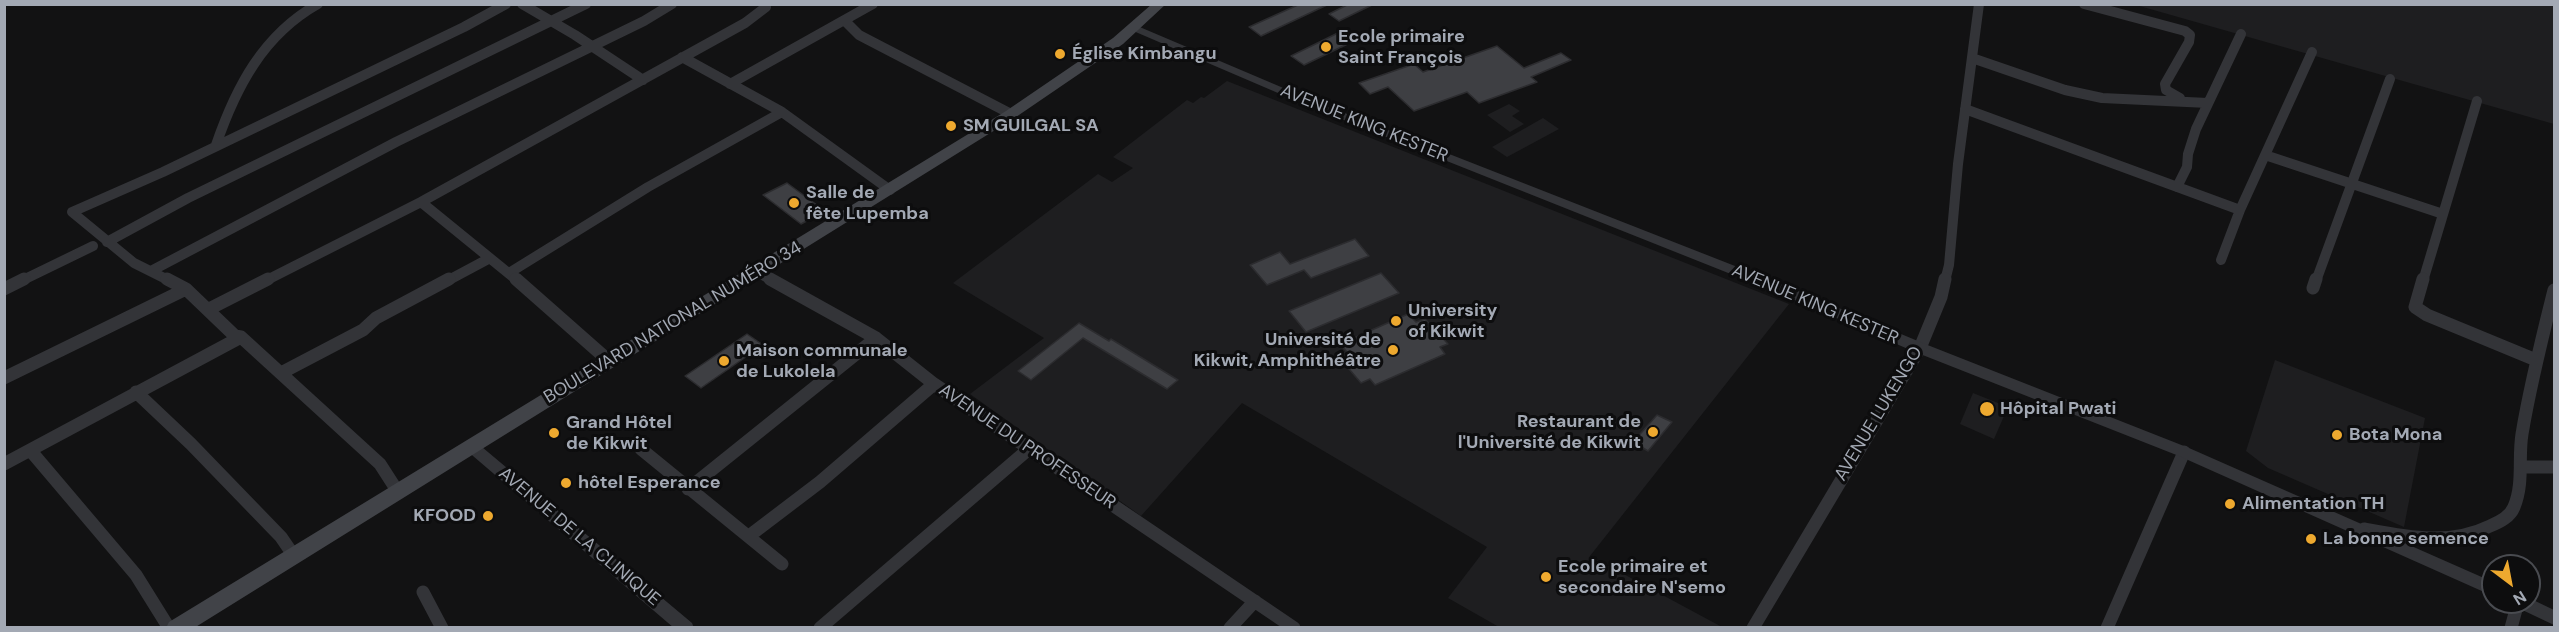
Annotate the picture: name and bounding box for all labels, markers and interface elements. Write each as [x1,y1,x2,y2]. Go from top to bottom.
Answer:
place label: Ecole primaire Saint François [1338,26,1465,68]
marker: Ecole primaire Saint François [1319,40,1333,54]
place label: Église Kimbangu [1072,43,1216,65]
marker: Église Kimbangu [1053,47,1067,61]
street label: AVENUE KING KESTER [1277,80,1451,168]
place label: SM GUILGAL SA [963,115,1099,137]
marker: SM GUILGAL SA [944,119,958,133]
place label: Salle de fête Lupemba [806,182,929,224]
marker: Salle de fête Lupemba [787,196,801,210]
street label: BOULEVARD NATIONAL NUMÉRO 34 [540,237,806,409]
street label: AVENUE KING KESTER [1728,260,1902,350]
place label: University of Kikwit [1408,300,1497,342]
marker: University of Kikwit [1389,314,1403,328]
place label: Université de Kikwit, Amphithéâtre [1194,329,1381,372]
place label: Maison communale de Lukolela [736,340,907,382]
marker: Université de Kikwit, Amphithéâtre [1386,343,1400,357]
street label: AVENUE LUKENGO [1830,343,1928,485]
marker: Maison communale de Lukolela [717,354,731,368]
street label: AVENUE DU PROFESSEUR [934,380,1120,514]
place label: Hôpital Pwati [2000,398,2116,420]
marker: Hôpital Pwati [1978,400,1996,418]
place label: Restaurant de l'Université de Kikwit [1458,411,1641,454]
place label: Grand Hôtel de Kikwit [566,412,672,454]
place label: Bota Mona [2349,424,2442,446]
marker: Restaurant de l'Université de Kikwit [1646,425,1660,439]
marker: Grand Hôtel de Kikwit [547,426,561,440]
marker: Bota Mona [2330,428,2344,442]
street label: AVENUE DE LA CLINIQUE [494,463,664,611]
place label: hôtel Esperance [578,472,721,494]
marker: hôtel Esperance [559,476,573,490]
place label: Alimentation TH [2242,493,2384,515]
marker: Alimentation TH [2223,497,2237,511]
place label: KFOOD [413,505,476,527]
marker: KFOOD [481,509,495,523]
place label: La bonne semence [2323,528,2489,550]
marker: La bonne semence [2304,532,2318,546]
north arrow [2481,554,2541,614]
place label: Ecole primaire et secondaire N'semo [1558,556,1726,598]
marker: Ecole primaire et secondaire N'semo [1539,570,1553,584]
text: N [2509,586,2530,610]

